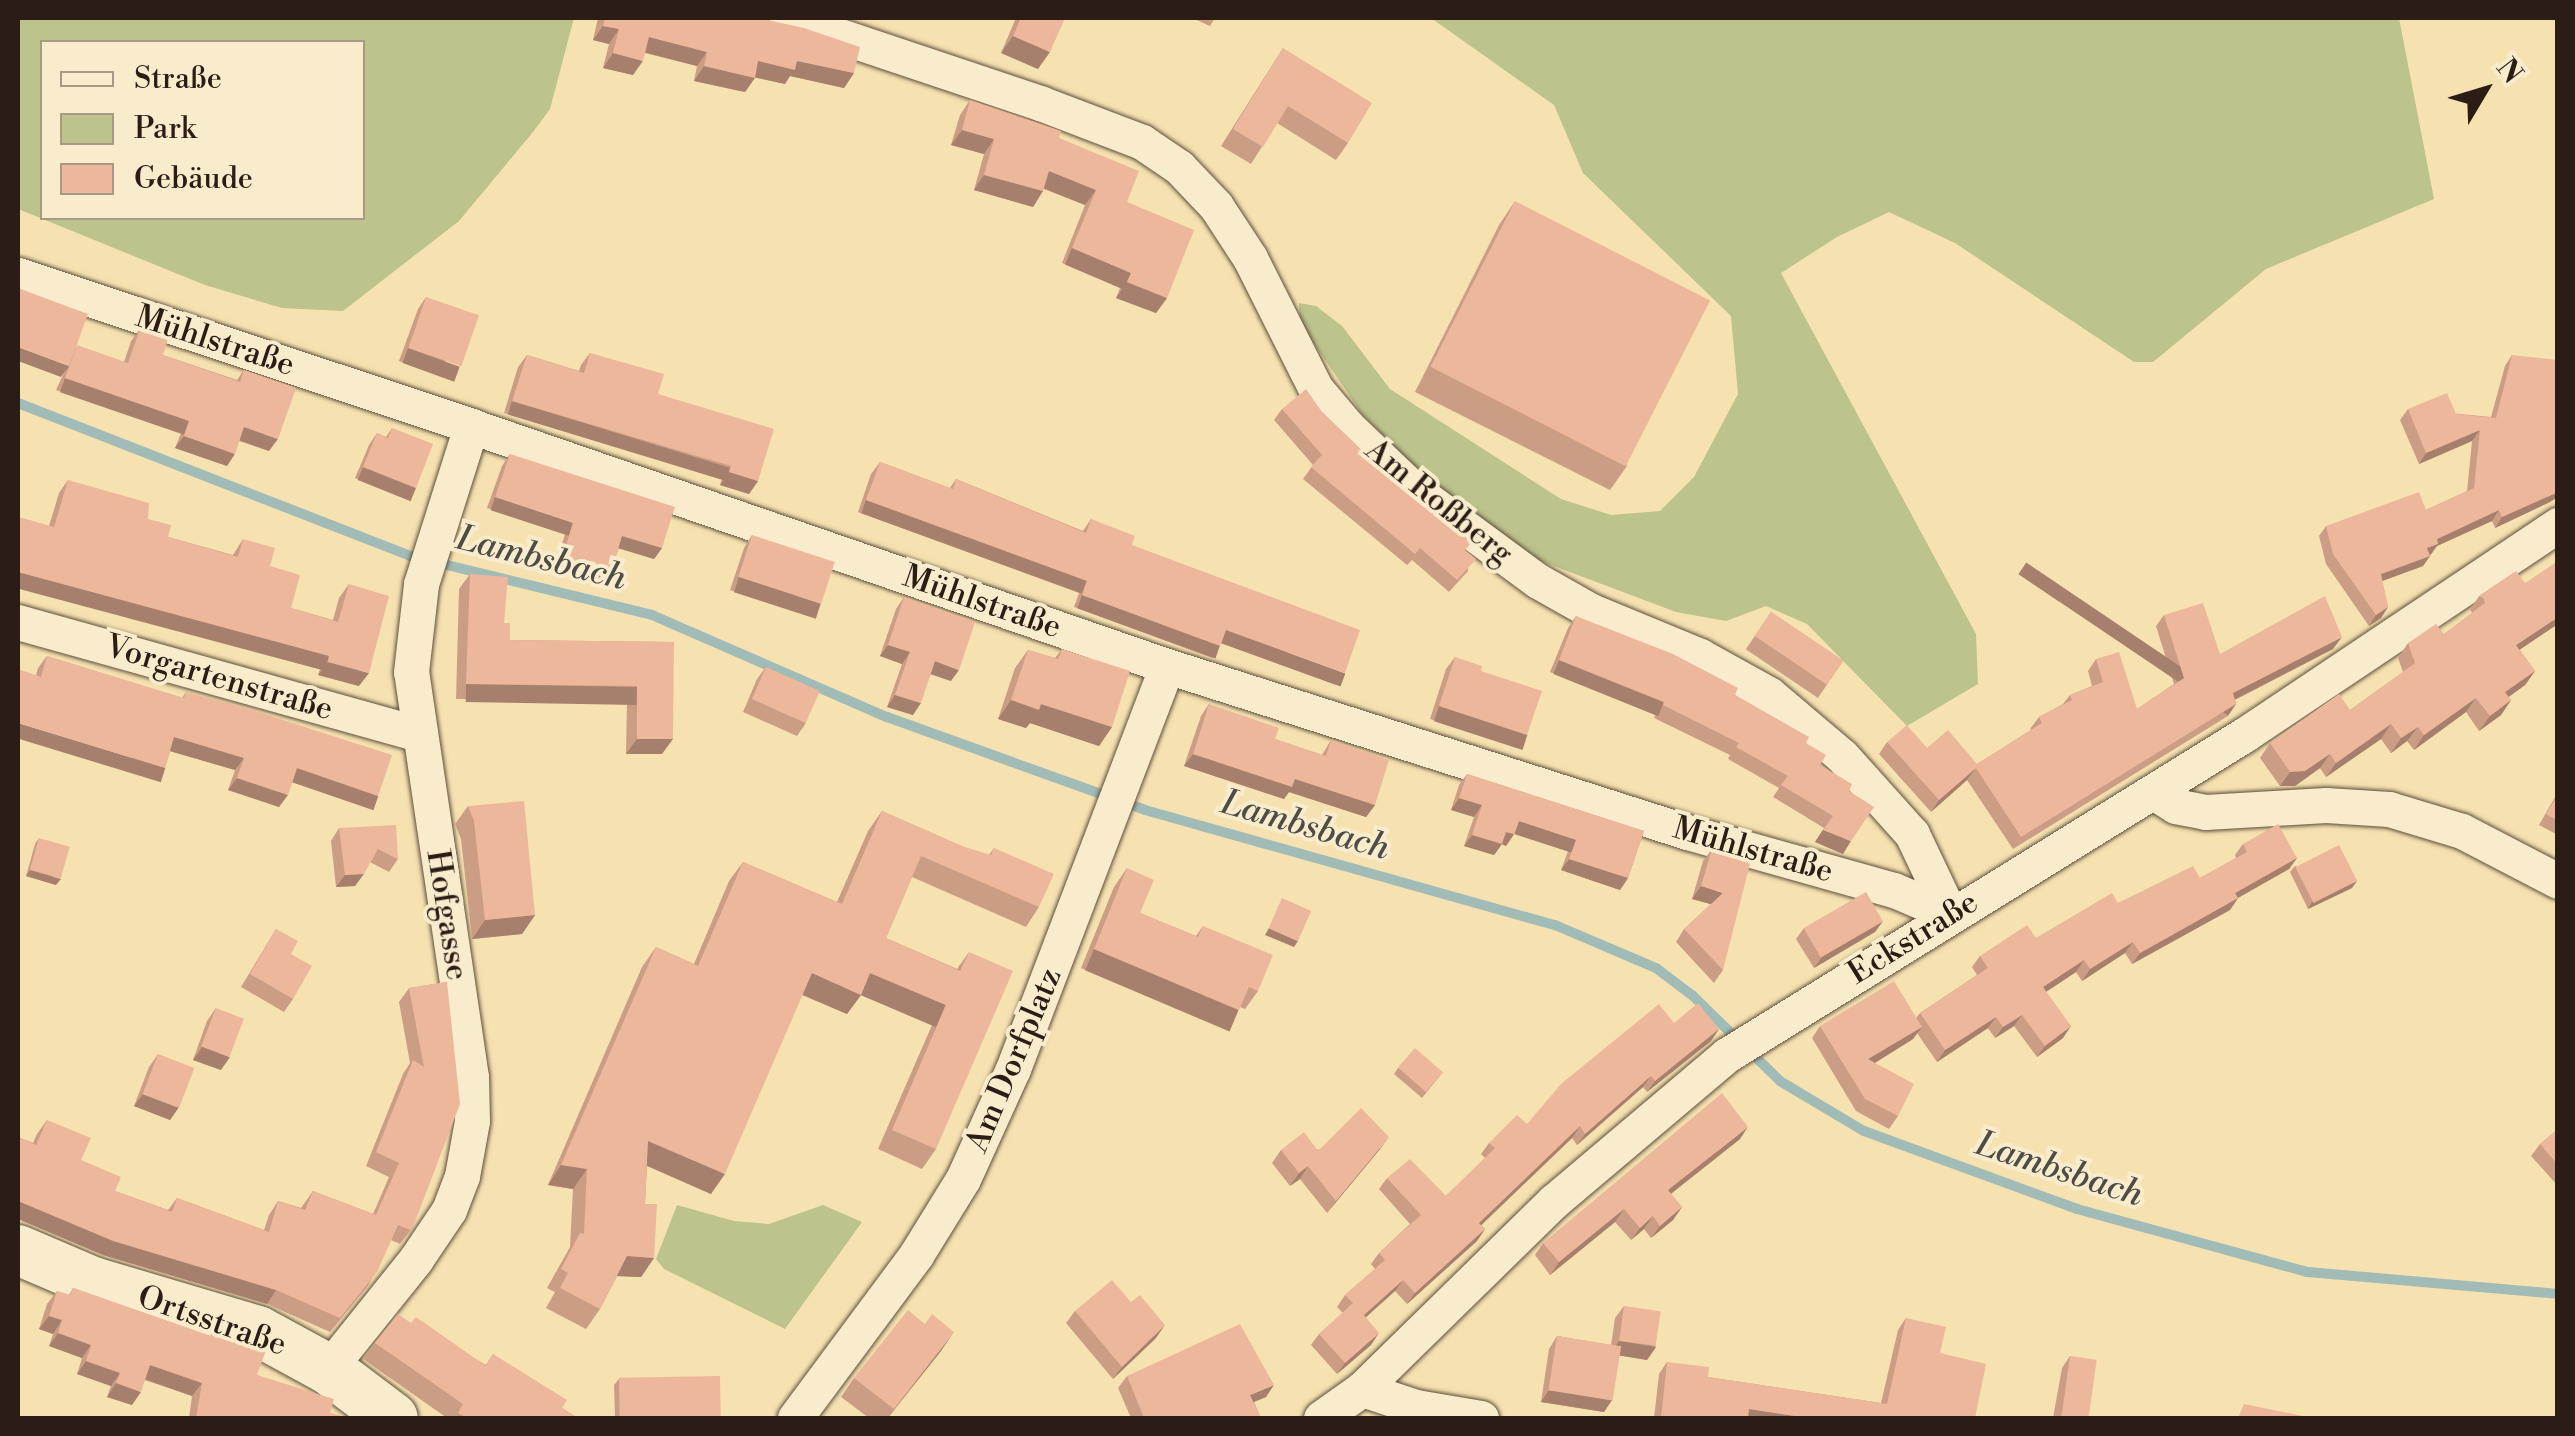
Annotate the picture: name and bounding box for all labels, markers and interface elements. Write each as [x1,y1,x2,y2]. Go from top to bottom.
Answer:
legend [40,40,365,220]
north arrow [2435,40,2535,140]
text: N [2488,52,2530,91]
text: Straße [134,60,222,98]
text: Park [134,110,196,148]
text: Gebäude [134,160,253,198]
street label: Mühlstraße [131,297,299,385]
street label: Am Roßberg [1357,431,1521,573]
water label: Lambsbach [452,518,630,600]
street label: Mühlstraße [898,557,1066,647]
street label: Vorgartenstraße [101,627,337,729]
water label: Lambsbach [1216,782,1394,870]
street label: Mühlstraße [1669,809,1837,891]
street label: Hofgasse [418,847,476,983]
street label: Eckstraße [1841,883,1985,993]
street label: Am Dorfplatz [958,962,1070,1158]
water label: Lambsbach [1970,1123,2148,1217]
street label: Ortsstraße [133,1278,291,1364]

